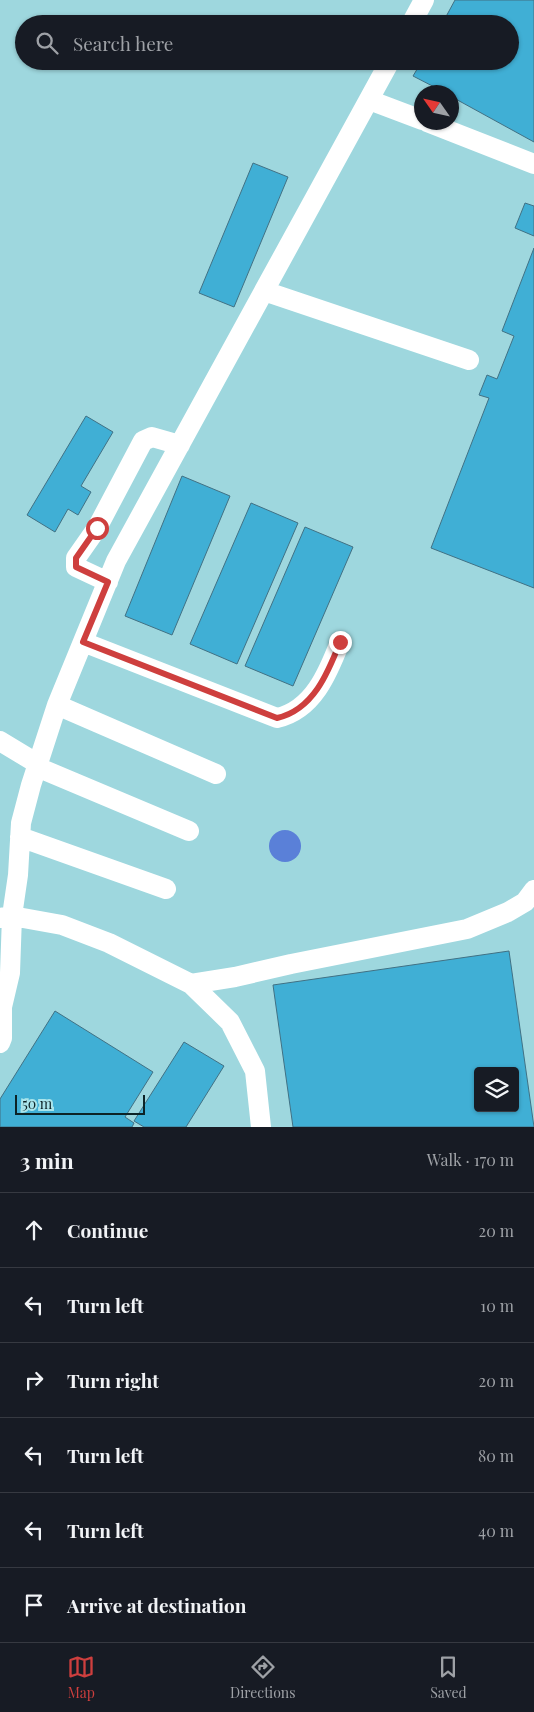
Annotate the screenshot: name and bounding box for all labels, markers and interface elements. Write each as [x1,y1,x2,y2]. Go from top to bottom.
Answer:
search box [15,15,519,70]
icon: search [33,29,61,57]
text: Search here [73,30,173,56]
north arrow [414,85,459,130]
route start [86,517,109,540]
route end [329,631,352,654]
map controls [474,1067,519,1112]
button: layers [474,1067,519,1112]
scale bar [15,1092,145,1115]
text: 50 m [22,1094,52,1113]
text: 3 min [20,1146,74,1174]
text: Walk · 170 m [427,1149,514,1170]
icon: ahead [20,1216,48,1244]
text: Continue [67,1217,148,1243]
text: 20 m [479,1220,514,1241]
icon: left [20,1291,48,1319]
text: Turn left [67,1292,144,1318]
text: 10 m [480,1295,514,1316]
icon: right [20,1366,48,1394]
text: Turn right [67,1367,159,1393]
text: 20 m [479,1370,514,1391]
icon: left [20,1441,48,1469]
text: Turn left [67,1442,144,1468]
text: 80 m [478,1445,514,1466]
icon: left [20,1516,48,1544]
text: Turn left [67,1517,144,1543]
text: 40 m [478,1520,514,1541]
icon: arrive [20,1591,48,1619]
text: Arrive at destination [67,1592,247,1618]
tab: Map [67,1653,95,1702]
tab: Directions [230,1653,296,1702]
tab: Saved [430,1653,467,1702]

